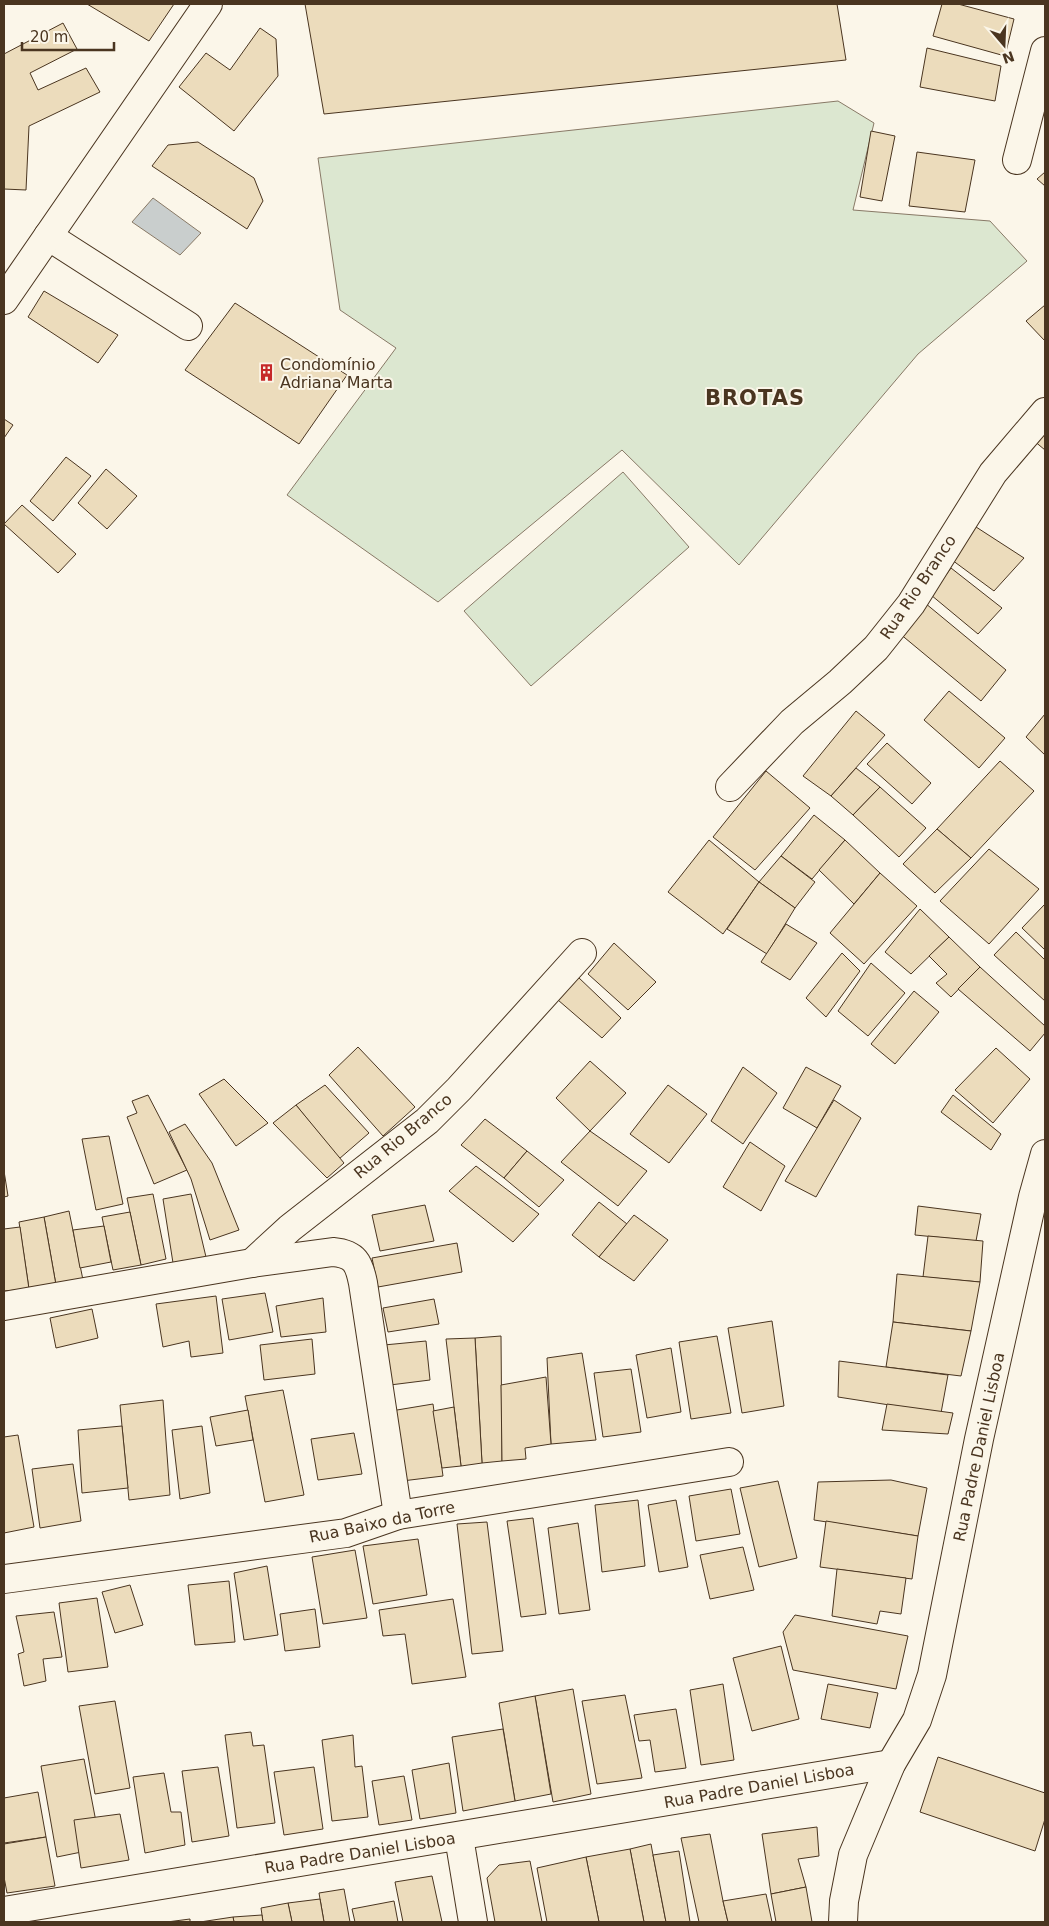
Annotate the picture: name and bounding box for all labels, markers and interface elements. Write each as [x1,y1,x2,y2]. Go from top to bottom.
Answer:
scale bar [22,20,115,52]
north arrow [979,20,1029,70]
text: 20 m [30,28,68,46]
text: N [1000,48,1016,67]
place label: Condomínio Adriana Marta [280,355,393,392]
building icon: Condomínio Adriana Marta [256,363,276,383]
district label: BROTAS [705,386,805,410]
street label: Rua Rio Branco [876,531,960,643]
street label: Rua Rio Branco [350,1090,456,1182]
street label: Rua Padre Daniel Lisboa [950,1351,1008,1543]
street label: Rua Baixo da Torre [307,1497,457,1547]
street label: Rua Padre Daniel Lisboa [662,1760,856,1812]
street label: Rua Padre Daniel Lisboa [263,1829,457,1877]

